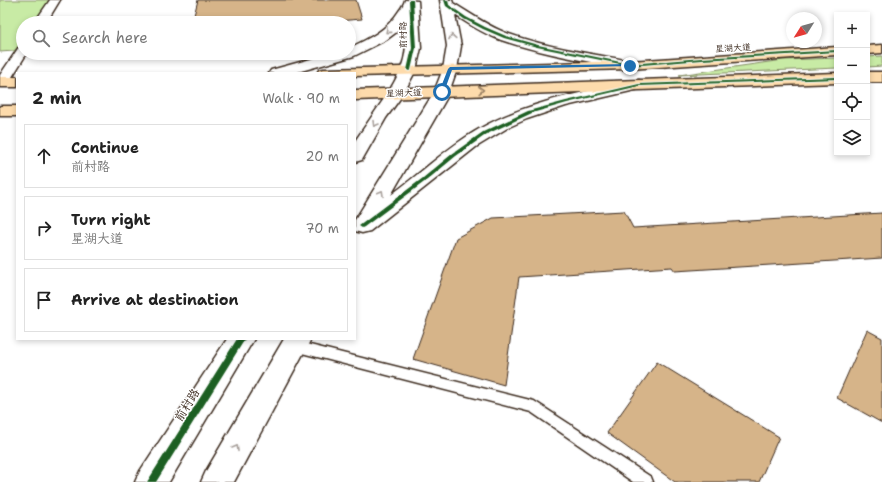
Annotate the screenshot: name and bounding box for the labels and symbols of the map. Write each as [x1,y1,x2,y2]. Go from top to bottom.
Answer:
north arrow [786,12,822,48]
street label: 前村路 [397,21,409,49]
one-way arrow [385,27,392,34]
one-way arrow [448,34,457,40]
street label: 星湖大道 [715,41,751,55]
route end [621,57,639,75]
route start [433,83,451,101]
street label: 星湖大道 [386,86,422,100]
one-way arrow [478,86,484,95]
one-way arrow [372,120,379,127]
one-way arrow [377,189,384,197]
street label: 前村路 [171,385,203,425]
one-way arrow [231,445,239,452]

